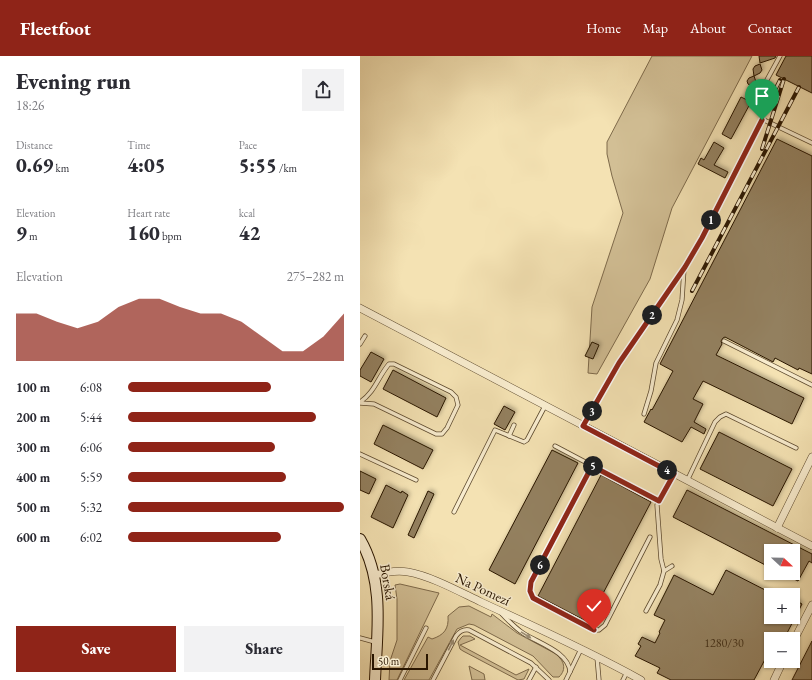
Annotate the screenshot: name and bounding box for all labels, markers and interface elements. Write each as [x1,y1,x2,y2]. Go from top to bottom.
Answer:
text: Fleetfoot [20,16,91,41]
text: Home [586,19,621,37]
text: Map [643,19,668,37]
text: About [690,19,726,37]
text: Contact [748,19,792,37]
text: Evening run [16,67,131,96]
button: share [302,69,344,111]
pin [745,79,779,120]
icon: arrive [751,85,773,107]
text: 18:26 [16,97,44,114]
text: Distance [16,138,53,152]
text: Time [127,138,150,152]
text: Pace [239,138,257,152]
text: 0.69 [16,152,53,178]
text: 4:05 [127,152,166,178]
text: 5:55 [239,152,277,178]
text: km [53,161,69,175]
text: /km [277,161,297,175]
text: Elevation [16,206,56,220]
text: Heart rate [127,206,170,220]
text: kcal [239,206,255,220]
pin: 1 [701,210,721,230]
text: 1 [708,213,714,227]
text: 9 [16,220,27,246]
text: 160 [127,220,160,246]
text: 42 [239,220,260,246]
text: m [27,229,38,243]
text: bpm [160,229,182,243]
text: Elevation [16,268,63,285]
text: 275–282 m [287,268,344,285]
pin: 2 [642,305,662,325]
text: 2 [649,308,655,322]
text: 100 m [16,379,50,396]
text: 6:08 [80,379,102,396]
pin: 3 [582,401,602,421]
text: 3 [589,404,595,418]
text: 200 m [16,409,50,426]
text: 5:44 [80,409,102,426]
text: 300 m [16,439,50,456]
text: 6:06 [80,439,102,456]
pin: 5 [583,456,603,476]
text: 5 [590,459,596,473]
pin: 4 [657,460,677,480]
text: 4 [664,463,670,477]
text: 400 m [16,469,50,486]
text: 5:59 [80,469,102,486]
text: 500 m [16,499,50,516]
text: 5:32 [80,499,102,516]
text: 600 m [16,529,50,546]
text: 6:02 [80,529,102,546]
north arrow [764,544,800,580]
map controls [764,544,800,668]
pin: 6 [530,555,550,575]
text: 6 [537,558,543,572]
street label: Borská [376,562,400,602]
street label: Na Pomezí [453,568,514,610]
button: + [764,588,800,624]
pin [577,589,611,630]
icon: check [583,595,605,617]
button: Save [16,626,176,672]
button: Share [184,626,344,672]
one-way arrow [521,631,531,639]
button: − [764,632,800,668]
house number: 1280/30 [704,635,744,651]
one-way arrow [448,639,454,651]
scale bar [372,652,428,671]
text: 50 m [378,654,399,668]

